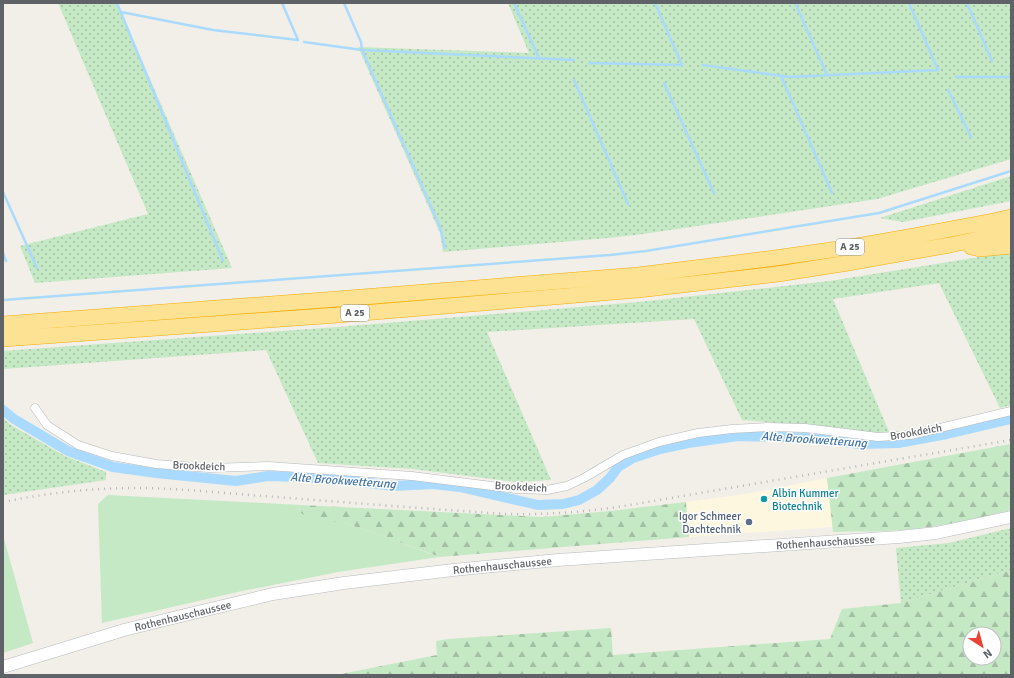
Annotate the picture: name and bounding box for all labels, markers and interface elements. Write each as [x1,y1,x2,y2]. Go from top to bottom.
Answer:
road number: A 25 [836,239,864,255]
road number: A 25 [341,305,369,321]
street label: Brookdeich [889,421,943,443]
water label: Alte Brookwetterung [761,429,869,451]
street label: Brookdeich [172,459,226,473]
water label: Alte Brookwetterung [290,470,398,492]
street label: Brookdeich [494,479,548,495]
place label: Albin Kummer Biotechnik [772,487,839,513]
marker: Albin Kummer Biotechnik [759,494,769,504]
place label: Igor Schmeer Dachtechnik [679,510,741,536]
marker: Igor Schmeer Dachtechnik [744,517,754,527]
street label: Rothenhauschaussee [775,532,876,552]
street label: Rothenhauschaussee [452,554,552,576]
street label: Rothenhauschaussee [133,598,233,634]
north arrow [962,626,1002,666]
text: N [981,646,995,661]

